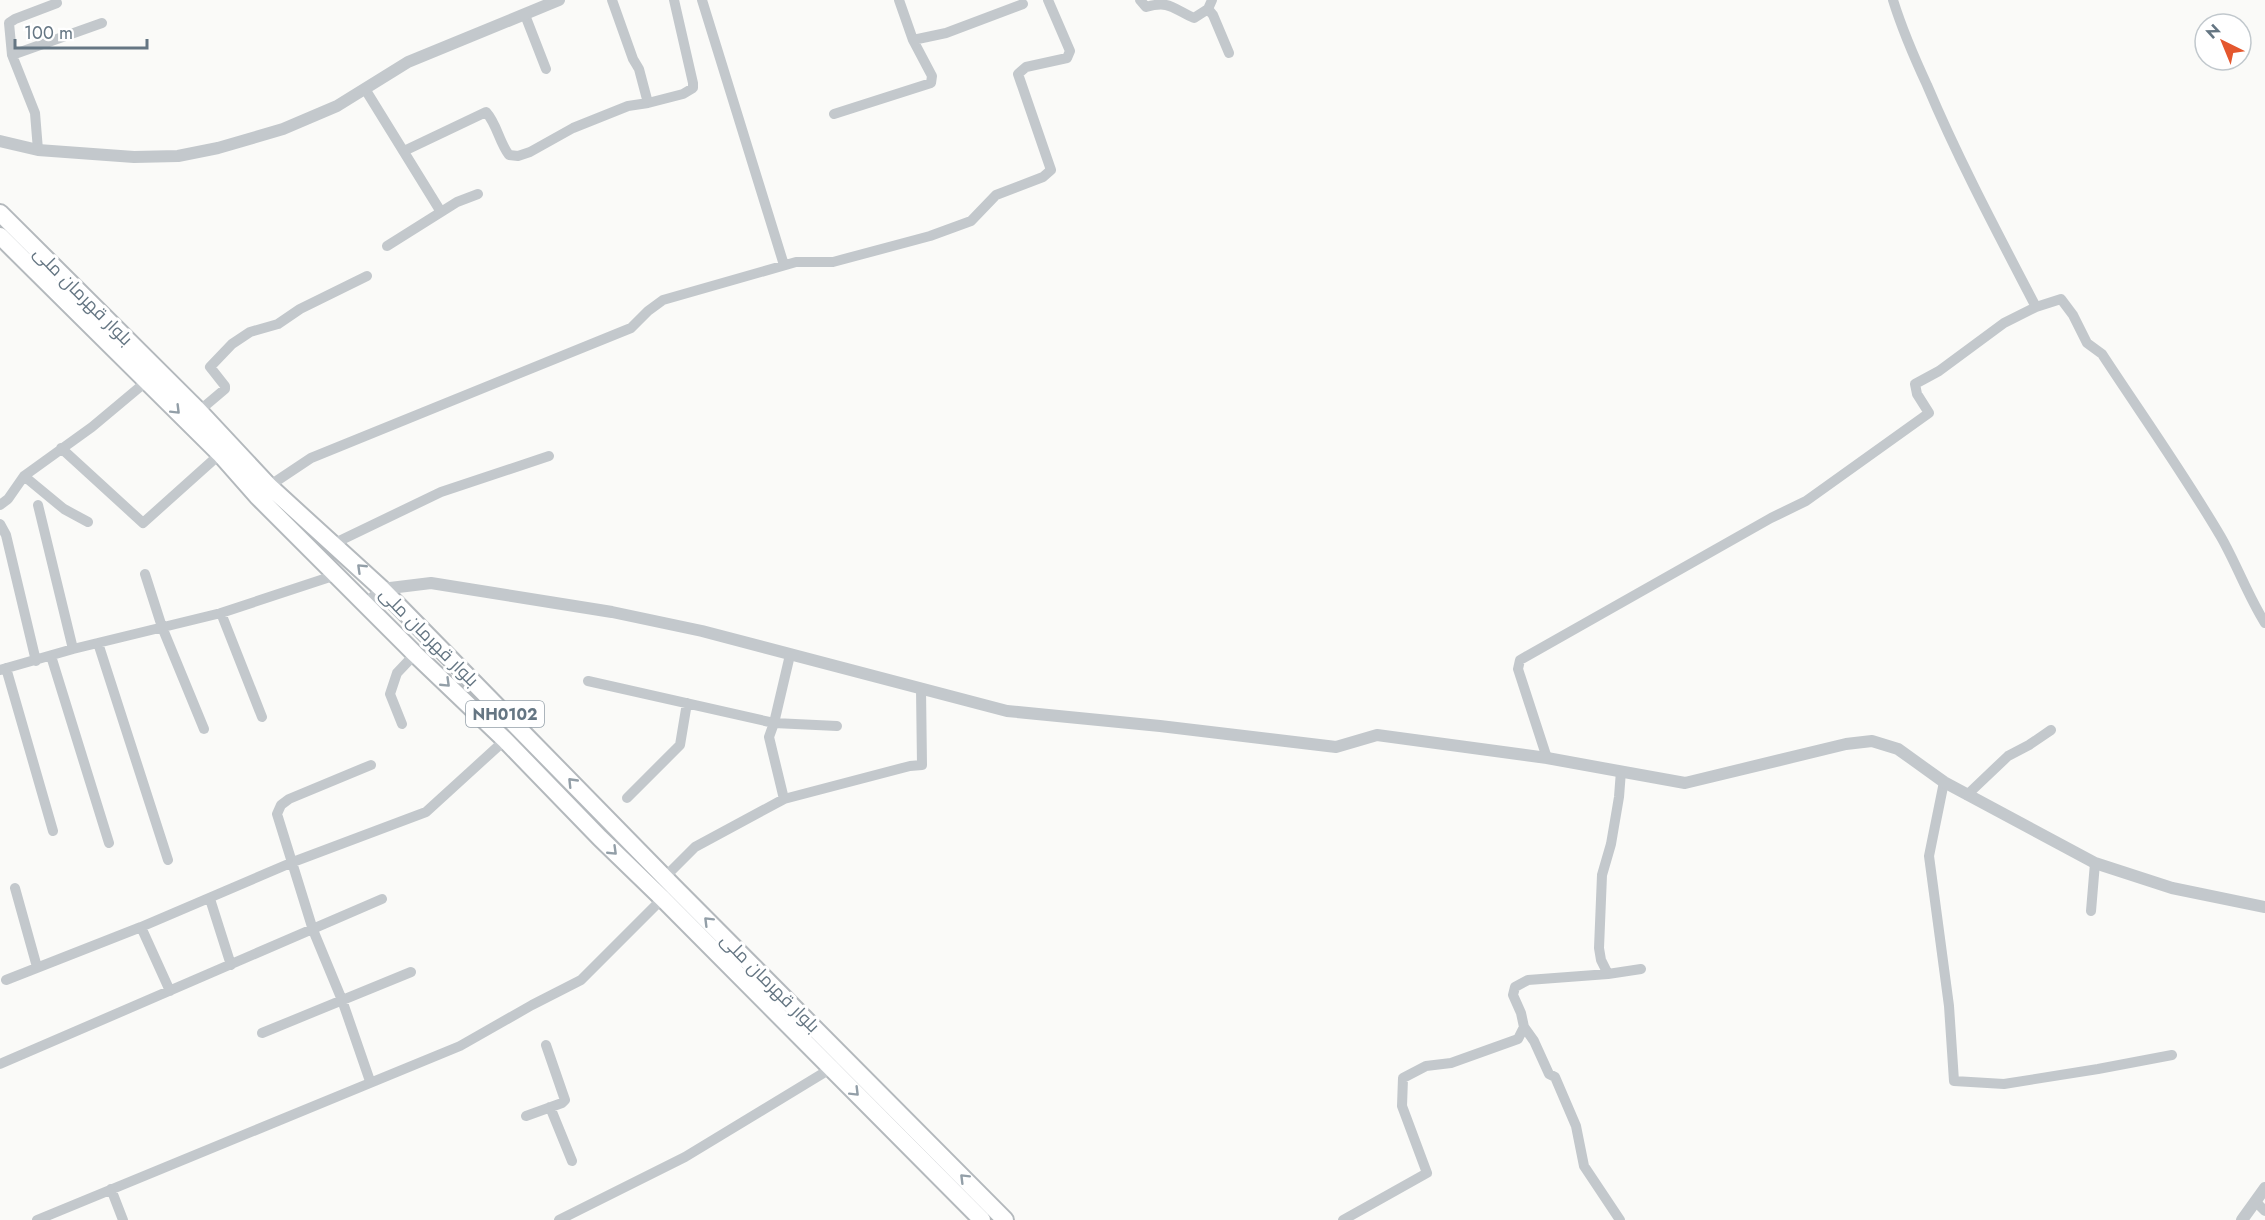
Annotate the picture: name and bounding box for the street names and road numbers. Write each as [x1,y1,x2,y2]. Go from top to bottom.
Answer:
street label: بلوار قهرمان ملی [27,240,139,352]
street label: بلوار قهرمان ملی [373,581,485,693]
road number: NH0102 [466,701,544,727]
street label: بلوار قهرمان ملی [714,927,826,1039]

